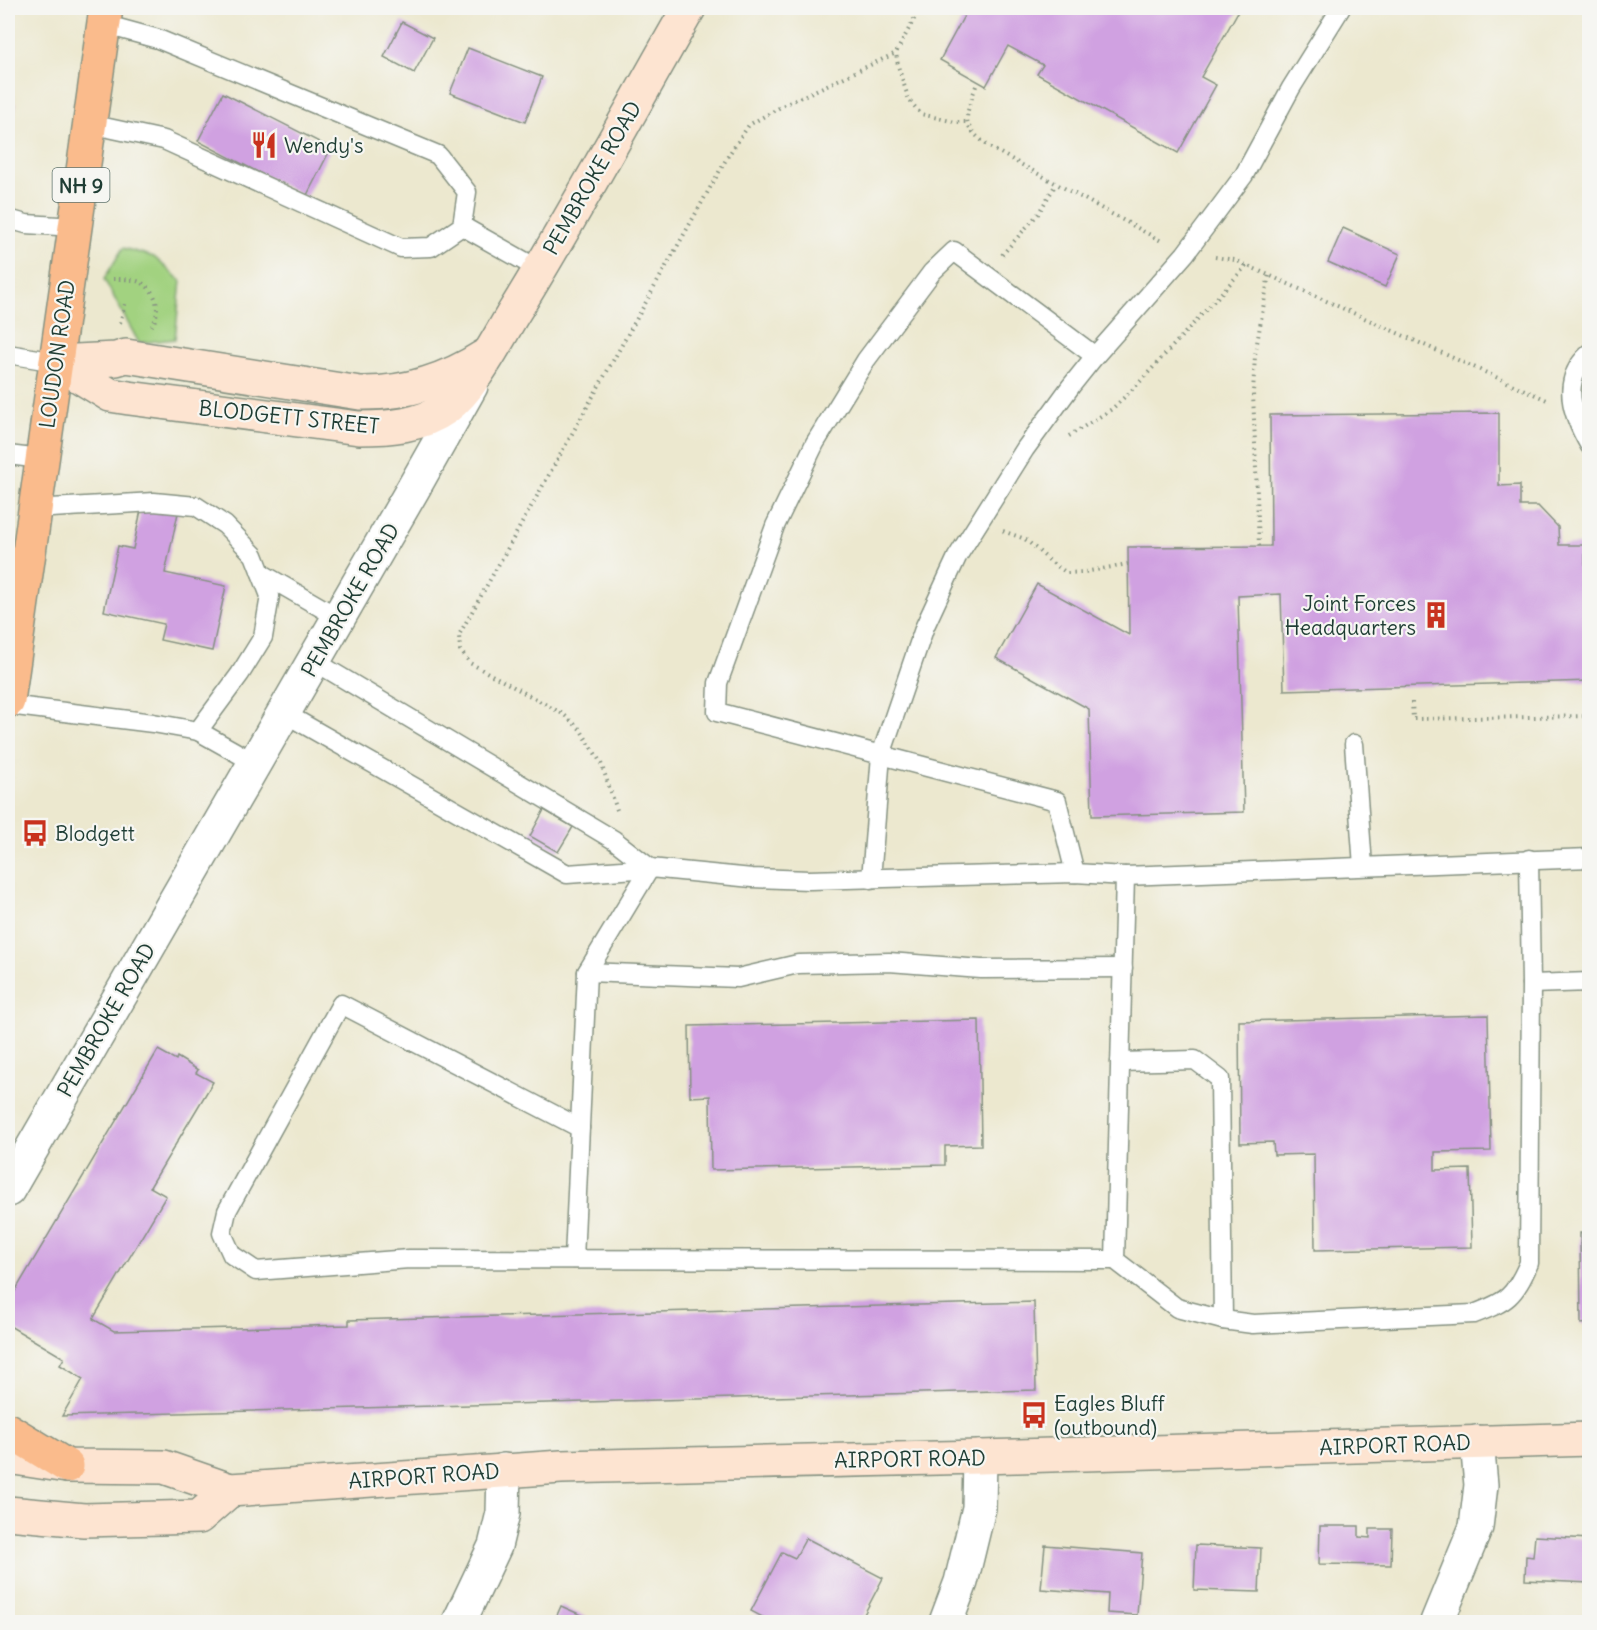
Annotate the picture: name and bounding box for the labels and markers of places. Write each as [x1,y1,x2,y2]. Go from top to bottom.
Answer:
restaurant icon: Wendy's [249,130,279,160]
place label: Wendy's [284,132,364,159]
place label: Joint Forces Headquarters [1285,590,1416,641]
building icon: Joint Forces Headquarters [1421,600,1451,630]
bus stop icon: Blodgett [20,818,50,848]
place label: Blodgett [55,820,135,847]
place label: Eagles Bluff (outbound) [1054,1390,1166,1441]
bus stop icon: Eagles Bluff (outbound) [1019,1400,1049,1430]

